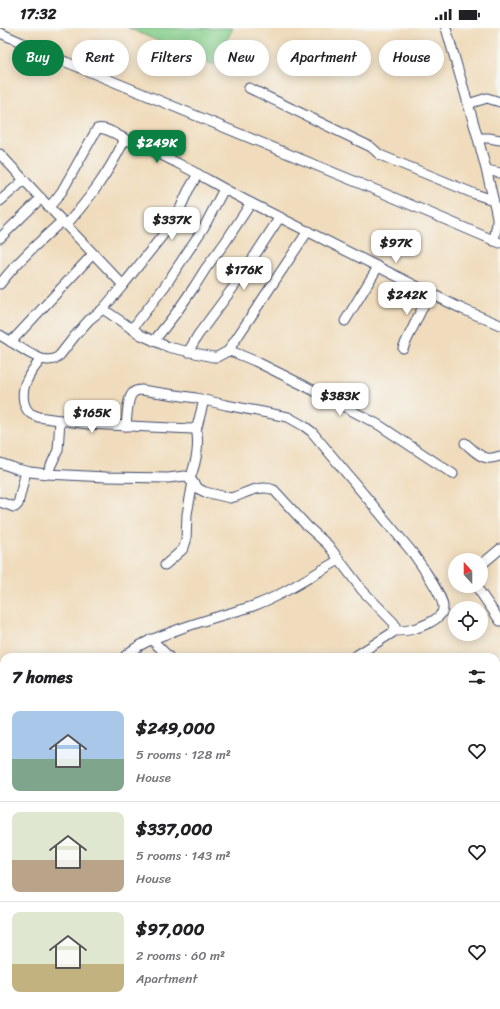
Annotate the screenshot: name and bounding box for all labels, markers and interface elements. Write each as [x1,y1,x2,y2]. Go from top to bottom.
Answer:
text: 17:32 [20,1,56,27]
chip: Buy [12,40,64,76]
chip: Rent [72,40,129,76]
chip: Filters [137,40,206,76]
chip: New [214,40,269,76]
chip: Apartment [277,40,371,76]
chip: House [379,40,444,76]
pin: $249K [129,130,185,164]
text: $249K [137,131,177,154]
pin: $337K [144,207,200,241]
text: $337K [153,208,191,231]
pin: $97K [372,230,420,264]
text: $97K [380,231,412,254]
pin: $176K [216,257,272,291]
text: $176K [225,258,263,281]
pin: $242K [379,282,435,316]
text: $242K [387,283,427,306]
pin: $383K [312,383,368,417]
text: $383K [321,384,359,407]
pin: $165K [64,400,120,434]
text: $165K [73,401,111,424]
north arrow [448,553,488,593]
map controls [448,553,488,641]
button: locate [448,601,488,641]
text: 7 homes [12,662,72,692]
icon: filters [466,666,488,688]
text: $249,000 [136,713,215,743]
icon: home [44,727,92,775]
icon: heart [466,740,488,762]
text: 5 rooms · 128 m² [136,743,231,766]
text: House [136,766,171,789]
text: $337,000 [136,814,213,844]
icon: home [44,828,92,876]
icon: heart [466,841,488,863]
text: 5 rooms · 143 m² [136,844,231,867]
text: House [136,867,171,890]
text: $97,000 [136,914,204,944]
icon: home [44,928,92,976]
icon: heart [466,941,488,963]
text: 2 rooms · 60 m² [136,944,225,967]
text: Apartment [136,967,197,990]

